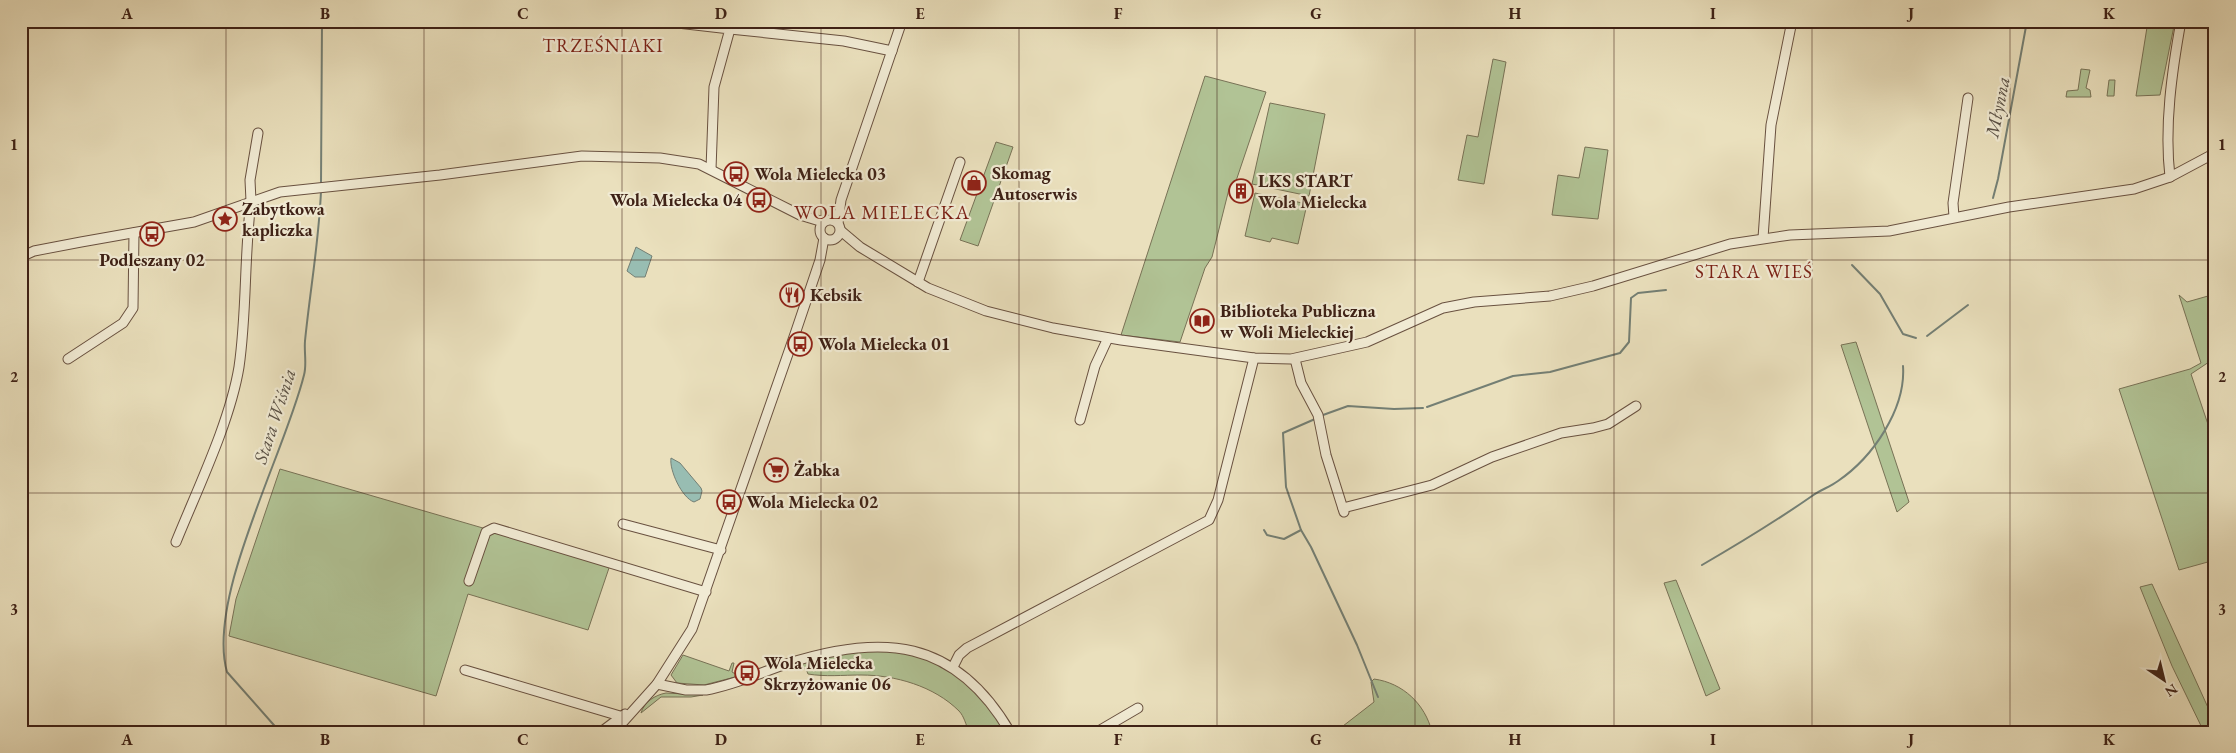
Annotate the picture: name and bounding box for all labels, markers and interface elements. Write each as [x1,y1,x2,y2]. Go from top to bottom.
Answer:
text: A [120,3,133,24]
text: B [320,3,330,24]
text: C [517,3,529,24]
text: D [715,3,727,24]
text: E [915,3,925,24]
text: F [1114,3,1123,24]
text: G [1310,3,1322,24]
text: H [1509,3,1522,24]
text: I [1710,3,1716,24]
text: J [1906,3,1914,24]
text: K [2103,3,2116,24]
district label: TRZEŚNIAKI [542,33,664,58]
water label: Młynna [1979,75,2016,141]
text: 1 [10,134,18,155]
text: 1 [2218,134,2226,155]
bus stop icon: Wola Mielecka 03 [723,161,749,187]
place label: Skomag Autoserwis [991,161,1077,205]
place label: Wola Mielecka 03 [754,162,886,185]
place label: LKS START Wola Mielecka [1258,169,1367,213]
shop icon: Skomag Autoserwis [961,170,987,196]
building icon: LKS START Wola Mielecka [1228,178,1254,204]
bus stop icon: Wola Mielecka 04 [746,187,772,213]
place label: Wola Mielecka 04 [610,188,742,211]
place label: Zabytkowa kapliczka [242,197,325,241]
district label: WOLA MIELECKA [794,199,970,225]
place icon: Zabytkowa kapliczka [212,206,238,232]
bus stop icon: Podleszany 02 [139,221,165,247]
place label: Podleszany 02 [99,248,205,271]
district label: STARA WIEŚ [1695,259,1813,284]
restaurant icon: Kebsik [779,282,805,308]
place label: Kebsik [810,283,863,306]
place label: Biblioteka Publiczna w Woli Mieleckiej [1220,299,1376,343]
library icon: Biblioteka Publiczna w Woli Mieleckiej [1189,308,1215,334]
bus stop icon: Wola Mielecka 01 [787,331,813,357]
place label: Wola Mielecka 01 [818,332,950,355]
water label: Stara Wiśnia [247,365,302,468]
text: 2 [10,366,19,387]
text: 2 [2218,366,2227,387]
supermarket icon: Żabka [763,457,789,483]
place label: Żabka [794,458,840,481]
bus stop icon: Wola Mielecka 02 [716,489,742,515]
place label: Wola Mielecka 02 [746,490,879,513]
text: 3 [10,599,18,620]
text: 3 [2218,599,2226,620]
place label: Wola Mielecka Skrzyżowanie 06 [764,651,891,695]
north arrow [2138,656,2188,706]
bus stop icon: Wola Mielecka Skrzyżowanie 06 [734,660,760,686]
text: N [2161,680,2181,702]
text: A [120,729,133,750]
text: B [320,729,330,750]
text: C [517,729,529,750]
text: D [715,729,727,750]
text: E [915,729,925,750]
text: F [1114,729,1123,750]
text: G [1310,729,1322,750]
text: H [1509,729,1522,750]
text: I [1710,729,1716,750]
text: J [1906,729,1914,750]
text: K [2103,729,2116,750]

